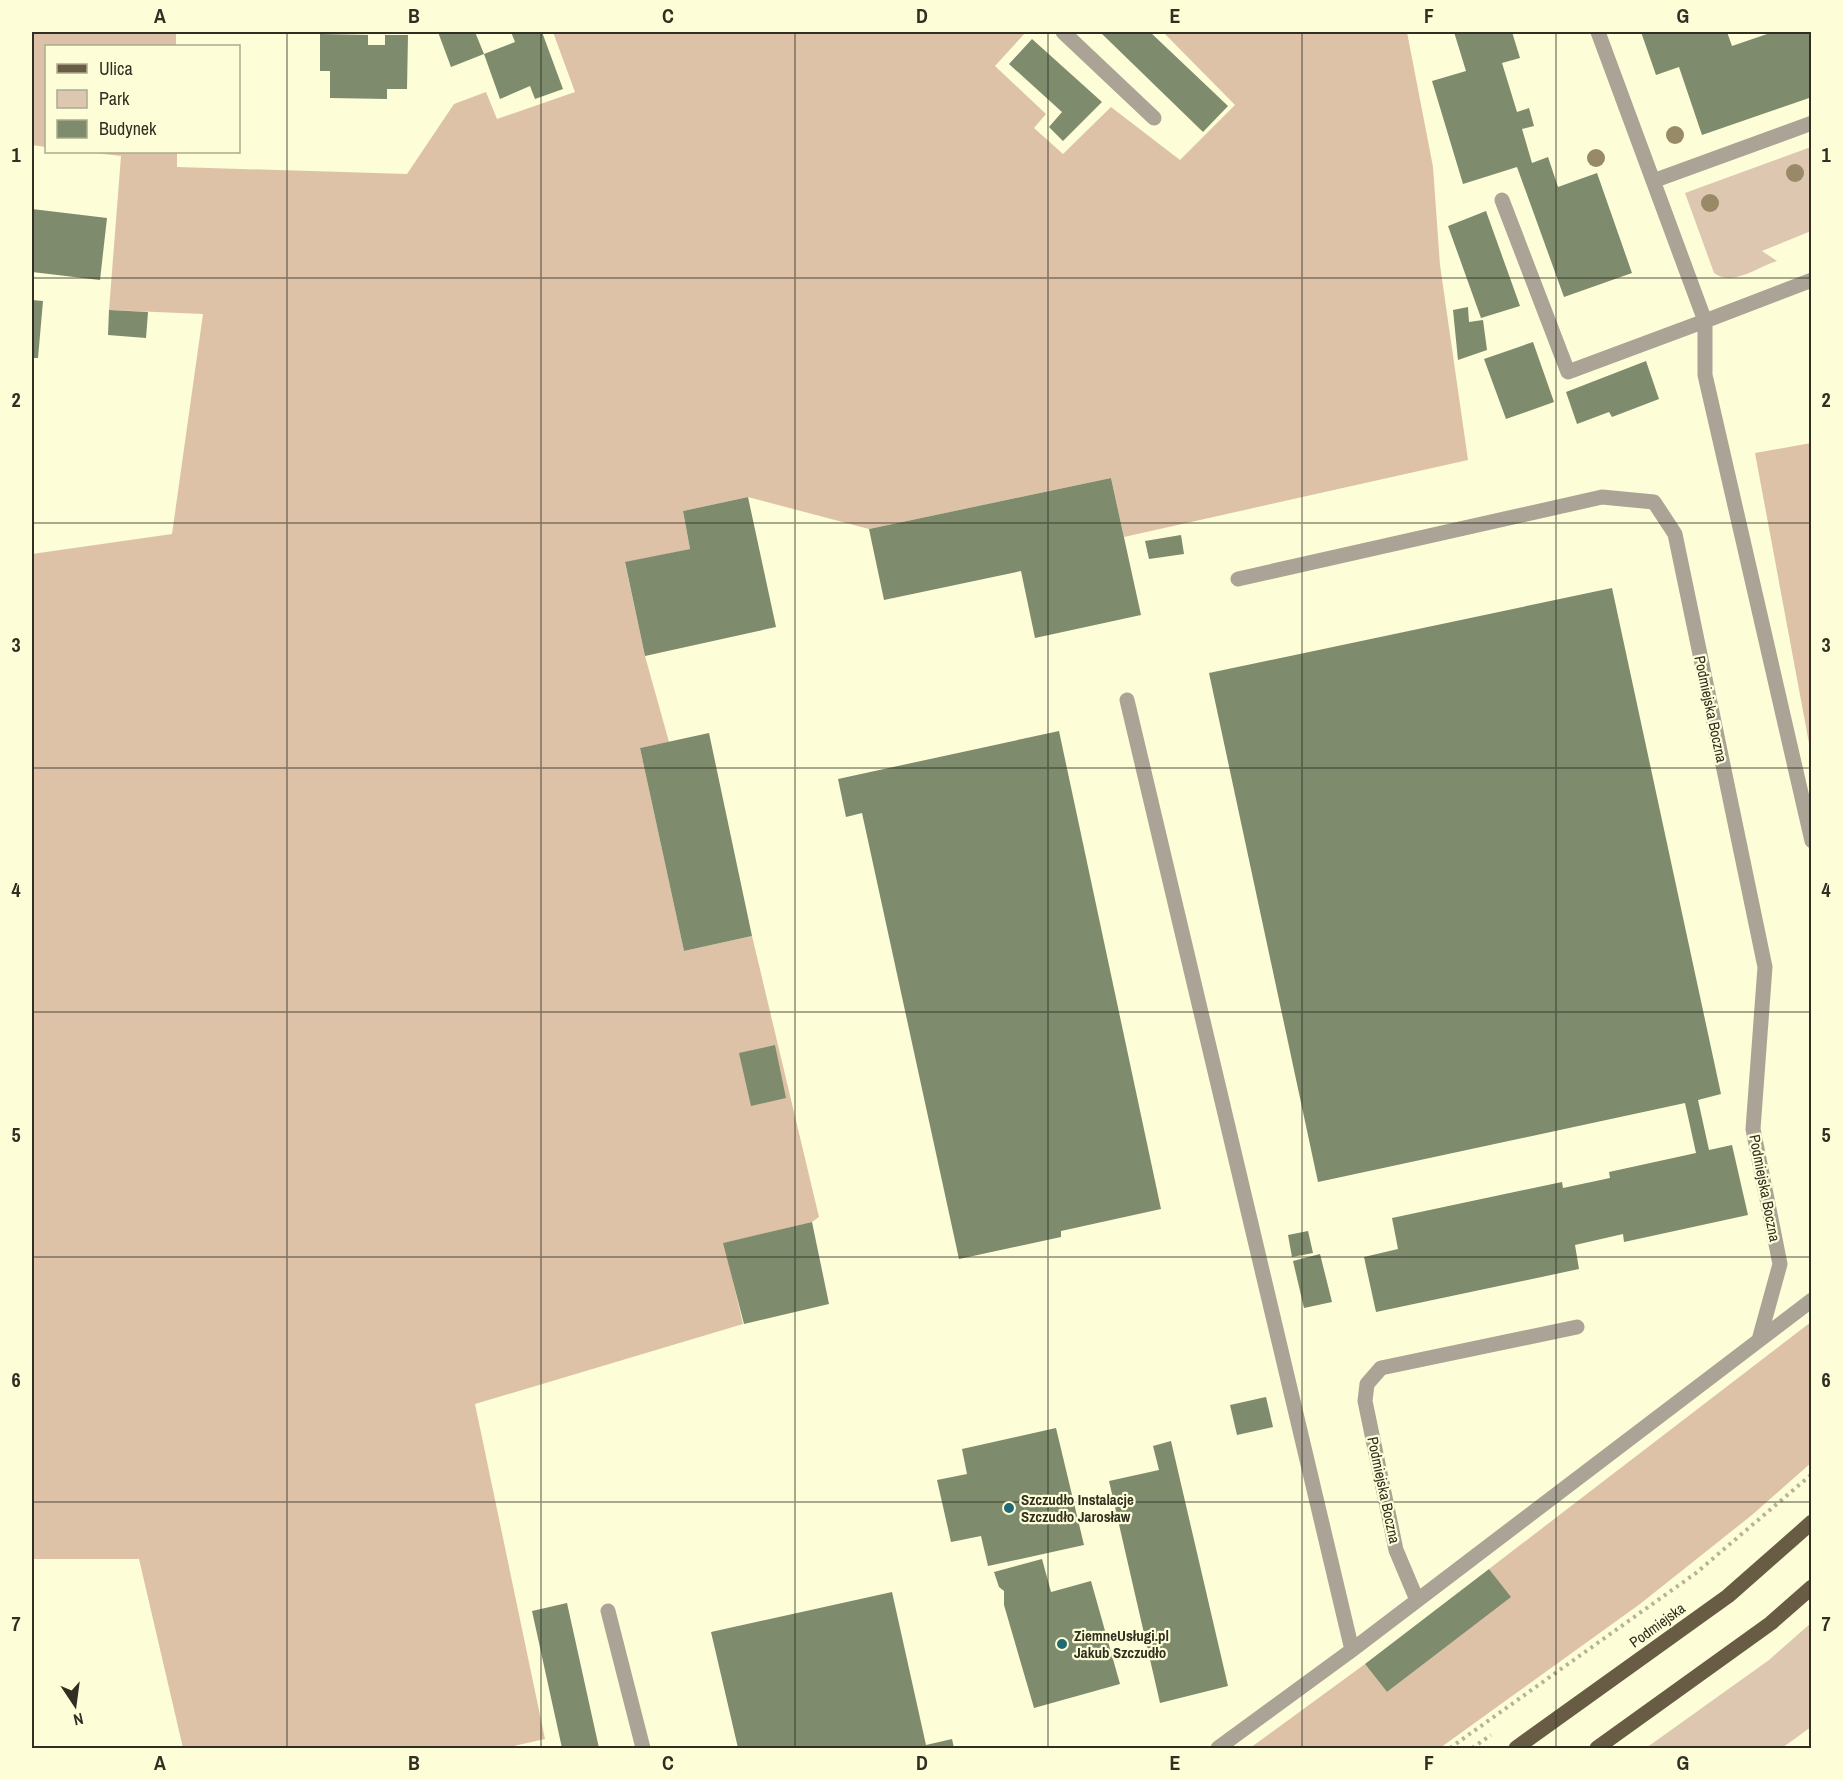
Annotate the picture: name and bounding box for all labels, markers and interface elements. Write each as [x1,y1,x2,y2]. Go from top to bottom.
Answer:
text: A [154,2,166,29]
text: B [408,2,420,29]
text: C [662,2,674,29]
text: D [916,2,928,29]
text: E [1170,2,1181,29]
text: F [1424,2,1434,29]
text: G [1677,2,1689,29]
legend [45,45,240,153]
text: Ulica [99,56,133,81]
text: Park [99,86,130,111]
text: Budynek [99,116,157,141]
text: 1 [11,141,21,168]
text: 1 [1821,141,1831,168]
text: 2 [11,386,21,413]
text: 2 [1821,386,1831,413]
text: 3 [11,631,21,658]
text: 3 [1821,631,1831,658]
street label: Podmiejska Boczna [1689,654,1733,764]
text: 4 [11,876,21,903]
text: 4 [1821,876,1831,903]
text: 5 [11,1121,21,1148]
text: 5 [1821,1121,1831,1148]
street label: Podmiejska Boczna [1744,1133,1786,1244]
text: 6 [11,1366,21,1393]
text: 6 [1821,1366,1831,1393]
street label: Podmiejska Boczna [1362,1435,1406,1545]
place label: Szczudło Instalacje Szczudło Jarosław [1021,1489,1134,1527]
marker: Szczudło Instalacje Szczudło Jarosław [1002,1501,1016,1515]
street label: Podmiejska [1625,1598,1689,1652]
text: 7 [11,1610,21,1637]
text: 7 [1821,1610,1831,1637]
place label: ZiemneUsługi.pl Jakub Szczudło [1074,1625,1169,1663]
marker: ZiemneUsługi.pl Jakub Szczudło [1055,1637,1069,1651]
north arrow [45,1675,105,1735]
text: N [71,1708,85,1731]
text: A [154,1749,166,1776]
text: B [408,1749,420,1776]
text: C [662,1749,674,1776]
text: D [916,1749,928,1776]
text: E [1170,1749,1181,1776]
text: F [1424,1749,1434,1776]
text: G [1677,1749,1689,1776]

